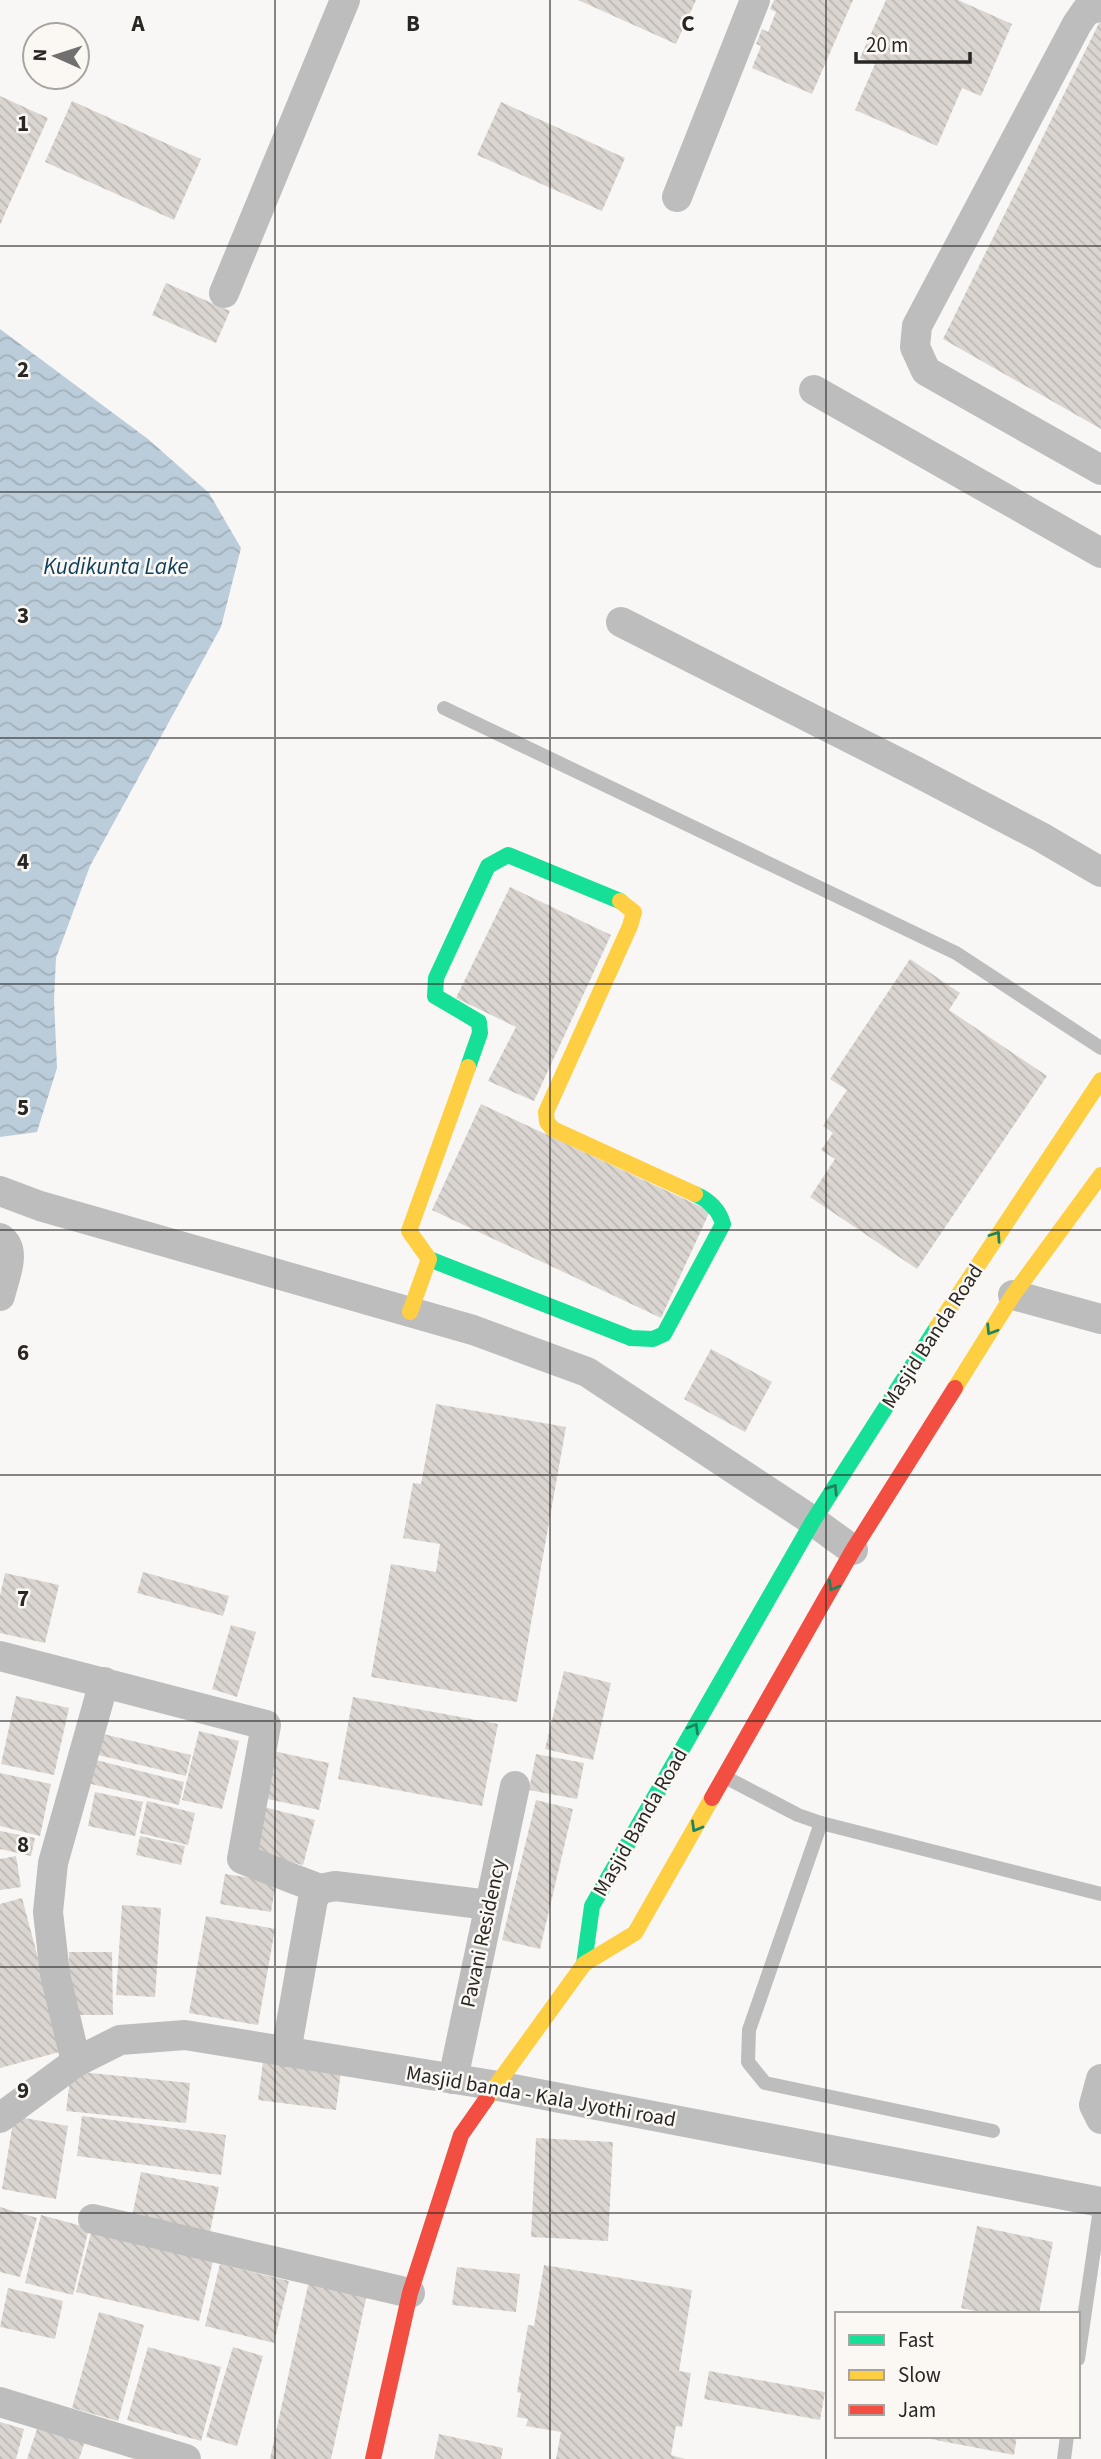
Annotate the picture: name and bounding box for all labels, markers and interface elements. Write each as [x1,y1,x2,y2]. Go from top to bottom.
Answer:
text: A [130,7,145,40]
text: B [406,7,420,40]
text: C [681,7,695,40]
north arrow [21,21,91,91]
scale bar [856,21,970,65]
text: 20 m [866,30,908,60]
text: N [27,48,54,62]
text: 1 [17,107,29,140]
text: 2 [17,353,29,386]
water label: Kudikunta Lake [43,550,189,583]
text: 3 [17,599,29,632]
text: 4 [17,845,29,878]
text: 5 [17,1091,29,1124]
one-way arrow [988,1231,1000,1244]
street label: Masjid Banda Road [874,1258,990,1414]
one-way arrow [986,1323,999,1336]
text: 6 [17,1336,29,1369]
one-way arrow [825,1484,838,1497]
one-way arrow [828,1579,841,1592]
text: 7 [17,1582,29,1615]
one-way arrow [686,1723,699,1735]
street label: Masjid Banda Road [585,1742,695,1902]
one-way arrow [691,1819,704,1832]
text: 8 [17,1828,29,1861]
street label: Pavani Residency [453,1856,513,2010]
street label: Masjid banda - Kala Jyothi road [404,2057,678,2135]
text: 9 [17,2074,29,2107]
legend [835,2312,1080,2438]
text: Fast [898,2325,934,2355]
text: Slow [898,2360,941,2390]
text: Jam [898,2395,936,2425]

